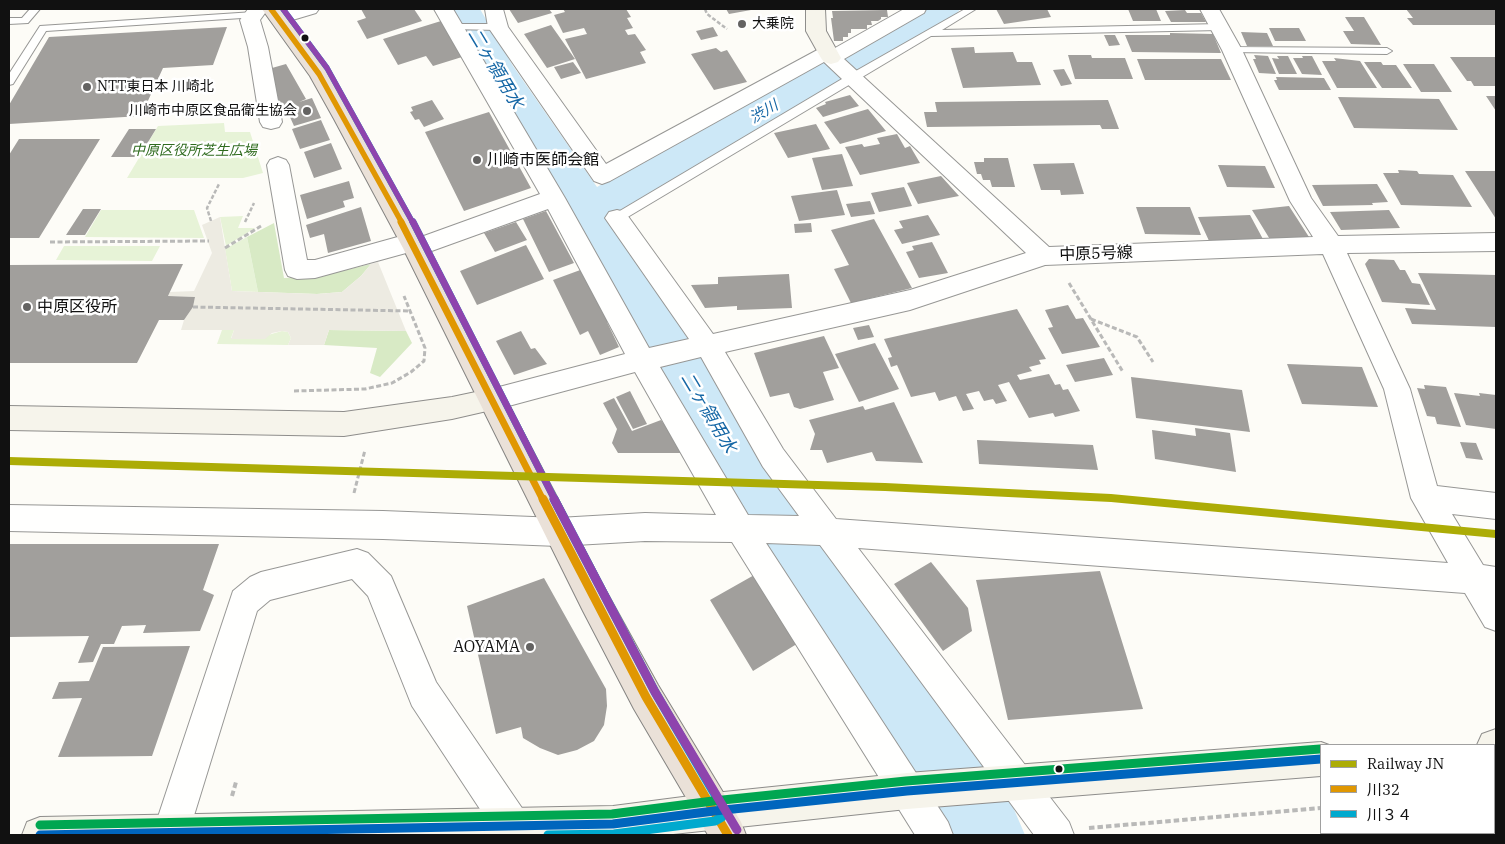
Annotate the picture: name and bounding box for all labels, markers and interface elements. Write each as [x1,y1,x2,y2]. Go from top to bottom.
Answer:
place label: 大乗院 [752,16,794,32]
marker: 大乗院 [736,18,748,30]
water label: 二ヶ領用水 [463,25,527,113]
unlabelled marker [300,33,310,43]
place label: NTT東日本 川崎北 [97,79,214,95]
marker: NTT東日本 川崎北 [81,81,93,93]
water label: 渋川 [747,97,781,127]
place label: 川崎市中原区食品衛生協会 [129,103,297,119]
marker: 川崎市中原区食品衛生協会 [301,105,313,117]
park label: 中原区役所芝生広場 [131,143,257,159]
place label: 川崎市医師会館 [487,150,599,170]
marker: 川崎市医師会館 [471,154,483,166]
street label: 中原5号線 [1059,243,1133,265]
place label: 中原区役所 [37,297,117,317]
marker: 中原区役所 [21,301,33,313]
water label: 二ヶ領用水 [676,369,740,457]
place label: AOYAMA [453,637,520,657]
marker: AOYAMA [524,641,536,653]
legend [1320,744,1495,834]
text: Railway JN [1367,754,1444,773]
unlabelled marker [1054,764,1064,774]
text: 川32 [1367,780,1400,799]
text: 川３４ [1367,805,1412,824]

